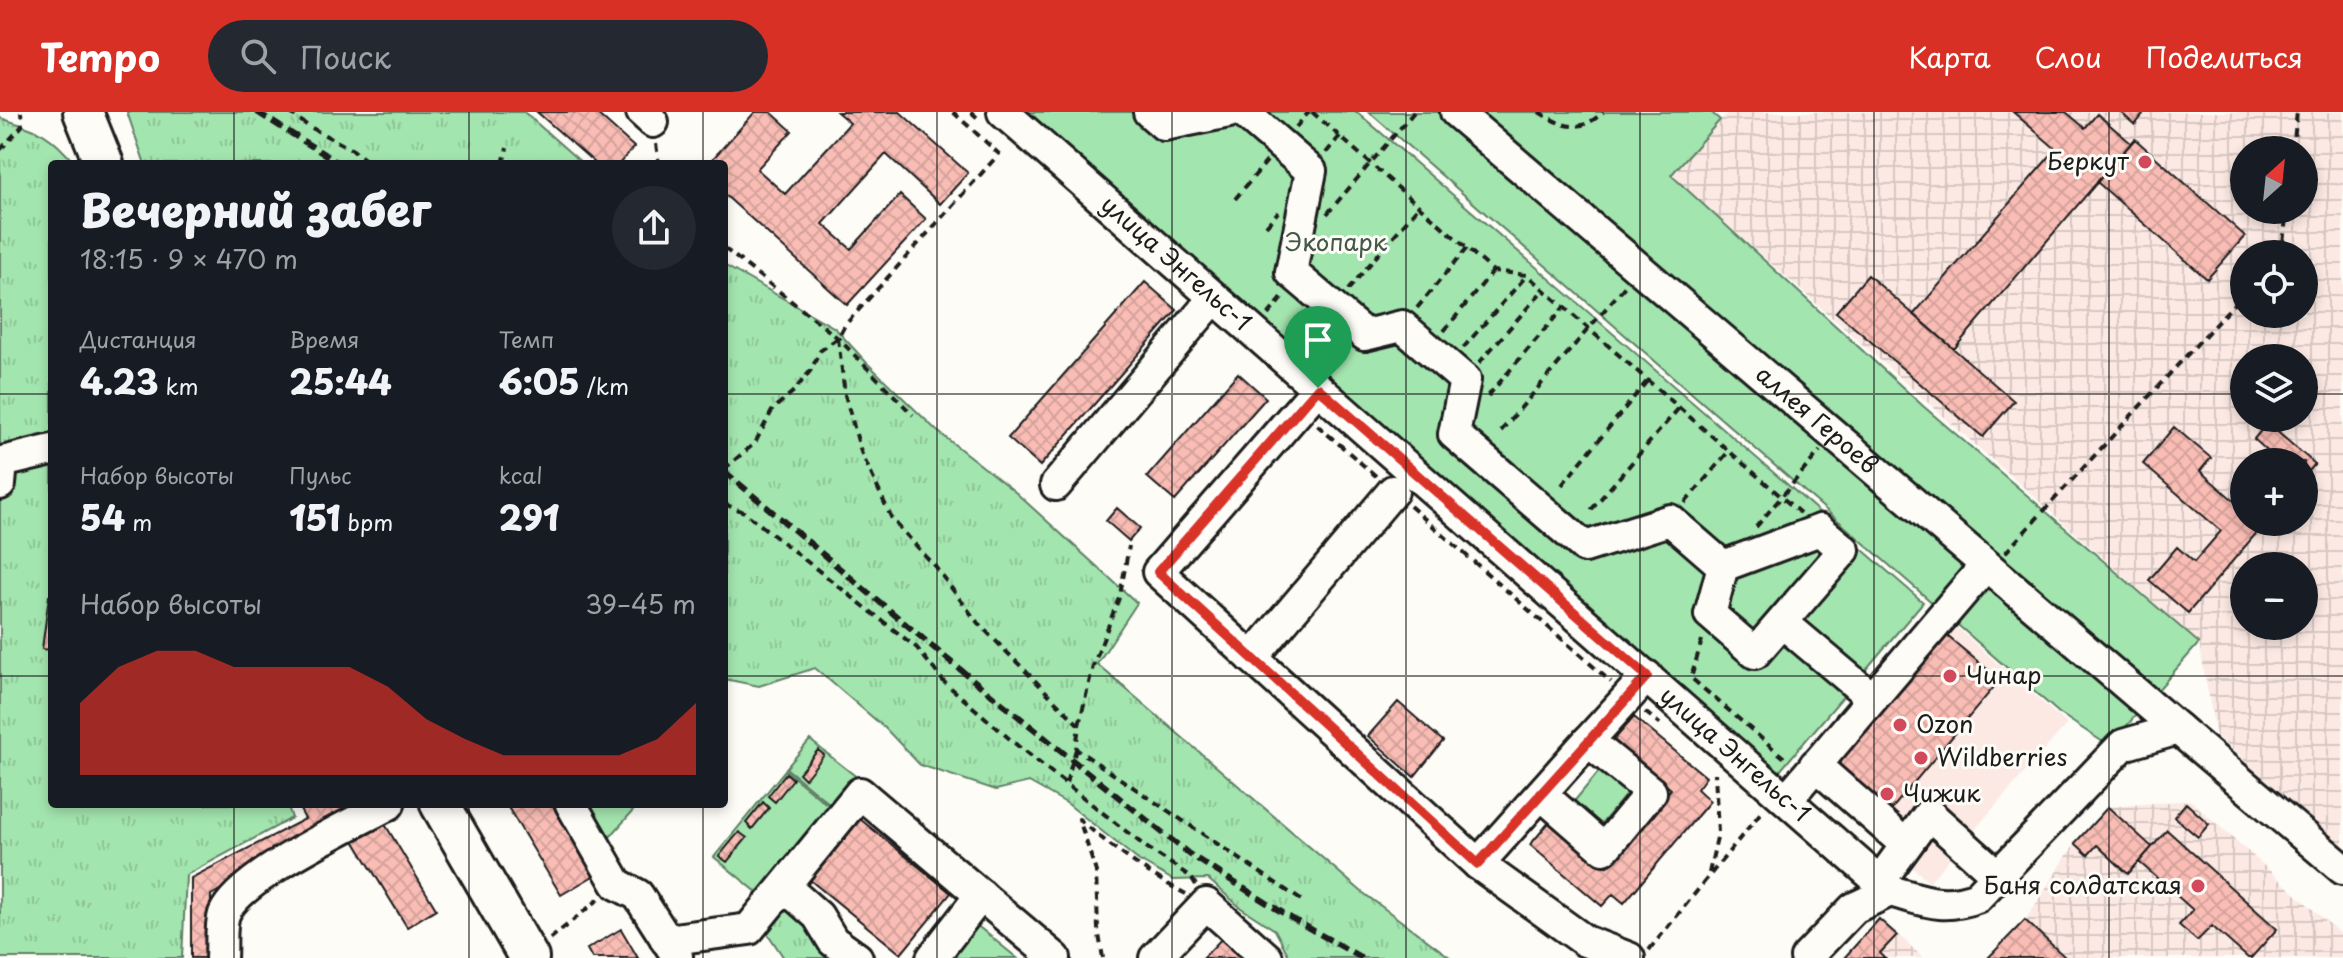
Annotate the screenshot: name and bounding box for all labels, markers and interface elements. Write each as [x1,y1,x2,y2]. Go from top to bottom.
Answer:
search box [208,20,768,92]
text: Tempo [40,28,160,85]
icon: search [236,34,280,78]
text: Поиск [300,34,391,79]
text: Карта [1908,35,1991,78]
text: Слои [2035,35,2102,78]
text: Поделиться [2146,35,2303,78]
north arrow [2230,136,2318,224]
map controls [2230,136,2318,640]
place label: Беркут [2047,142,2129,178]
marker: Беркут [2136,153,2154,171]
text: Вечерний забег [80,176,431,242]
button: share [612,186,696,270]
street label: улица Энгельс-1 [1094,186,1260,339]
park label: Экопарк [1285,223,1388,259]
text: 18:15 · 9 × 470 m [80,239,298,278]
button: locate [2230,240,2318,328]
pin [1284,306,1352,388]
icon: arrive [1296,318,1340,362]
text: Дистанция [80,322,197,355]
text: Время [289,322,360,355]
text: Темп [499,322,554,355]
button: layers [2230,344,2318,432]
text: 4.23 [80,355,158,407]
text: 25:44 [289,355,392,407]
text: 6:05 [499,355,580,407]
street label: аллея Героев [1748,356,1887,481]
text: km [158,369,199,402]
text: /km [580,369,629,402]
button: + [2230,448,2318,536]
text: Набор высоты [80,458,234,491]
text: Пульс [289,458,352,491]
text: kcal [499,458,543,491]
text: 54 [80,491,125,543]
text: 151 [289,491,341,543]
text: 291 [499,491,559,543]
text: m [125,505,152,538]
text: bpm [341,505,393,538]
button: − [2230,552,2318,640]
text: Набор высоты [80,584,262,623]
text: 39–45 m [585,584,696,623]
place label: Чинар [1966,656,2041,692]
marker: Чинар [1941,667,1959,685]
street label: улица Энгельс-1 [1653,677,1820,830]
place label: Ozon [1916,705,1973,741]
marker: Ozon [1891,716,1909,734]
place label: Wildberries [1937,738,2067,774]
marker: Wildberries [1912,749,1930,767]
place label: Чижик [1903,774,1981,810]
marker: Чижик [1878,785,1896,803]
place label: Баня солдатская [1984,866,2182,902]
marker: Баня солдатская [2189,877,2207,895]

